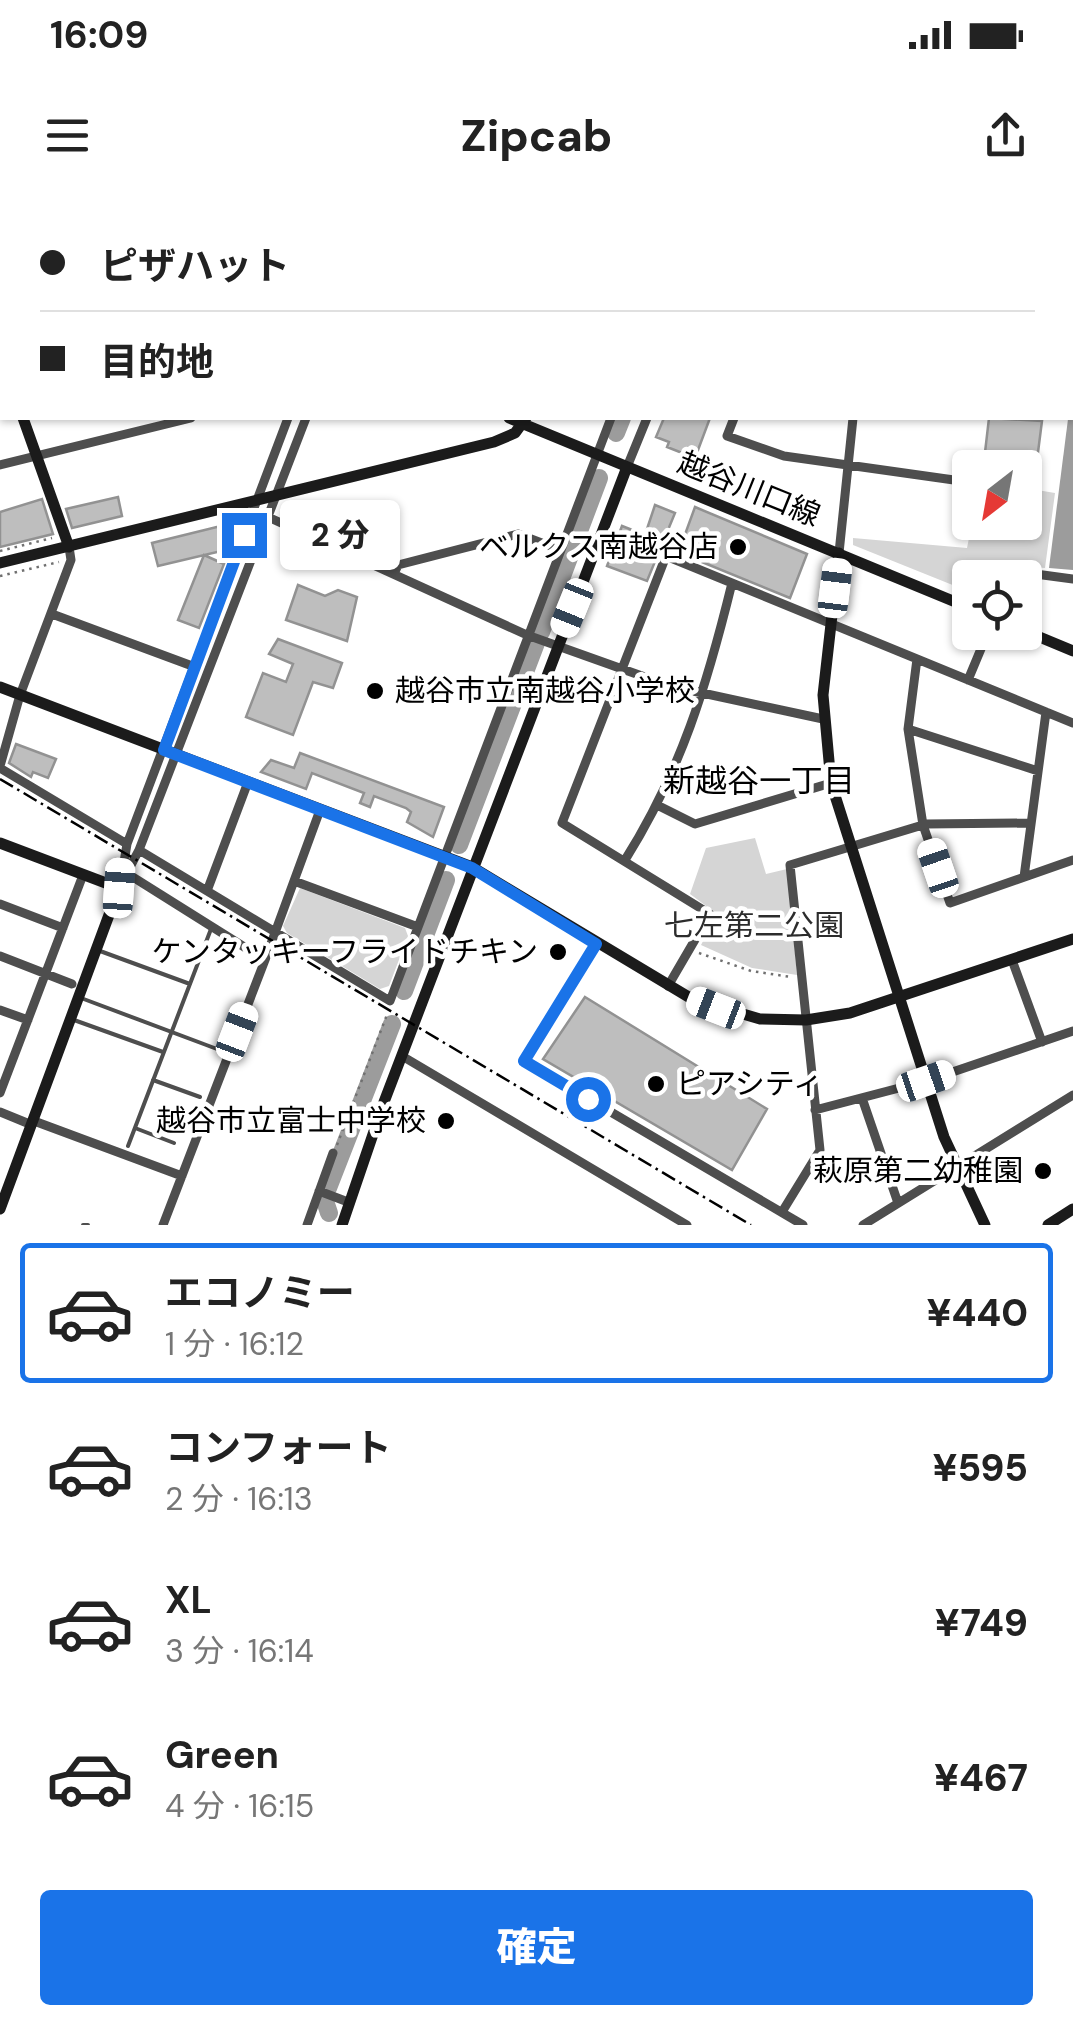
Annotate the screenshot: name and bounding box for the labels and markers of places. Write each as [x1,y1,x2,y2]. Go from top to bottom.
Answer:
place label: ベルクス南越谷店 [479,527,718,566]
marker: ベルクス南越谷店 [727,536,749,558]
place label: 越谷市立南越谷小学校 [395,671,695,710]
marker: 越谷市立南越谷小学校 [364,680,386,702]
place label: ケンタッキーフライドチキン [152,932,538,971]
marker: ケンタッキーフライドチキン [547,941,569,963]
place label: ピアシティ [676,1064,823,1103]
marker: ピアシティ [645,1073,667,1095]
place label: 越谷市立富士中学校 [156,1101,426,1140]
marker: 越谷市立富士中学校 [435,1110,457,1132]
place label: 萩原第二幼稚園 [813,1151,1023,1190]
marker: 萩原第二幼稚園 [1032,1160,1054,1182]

